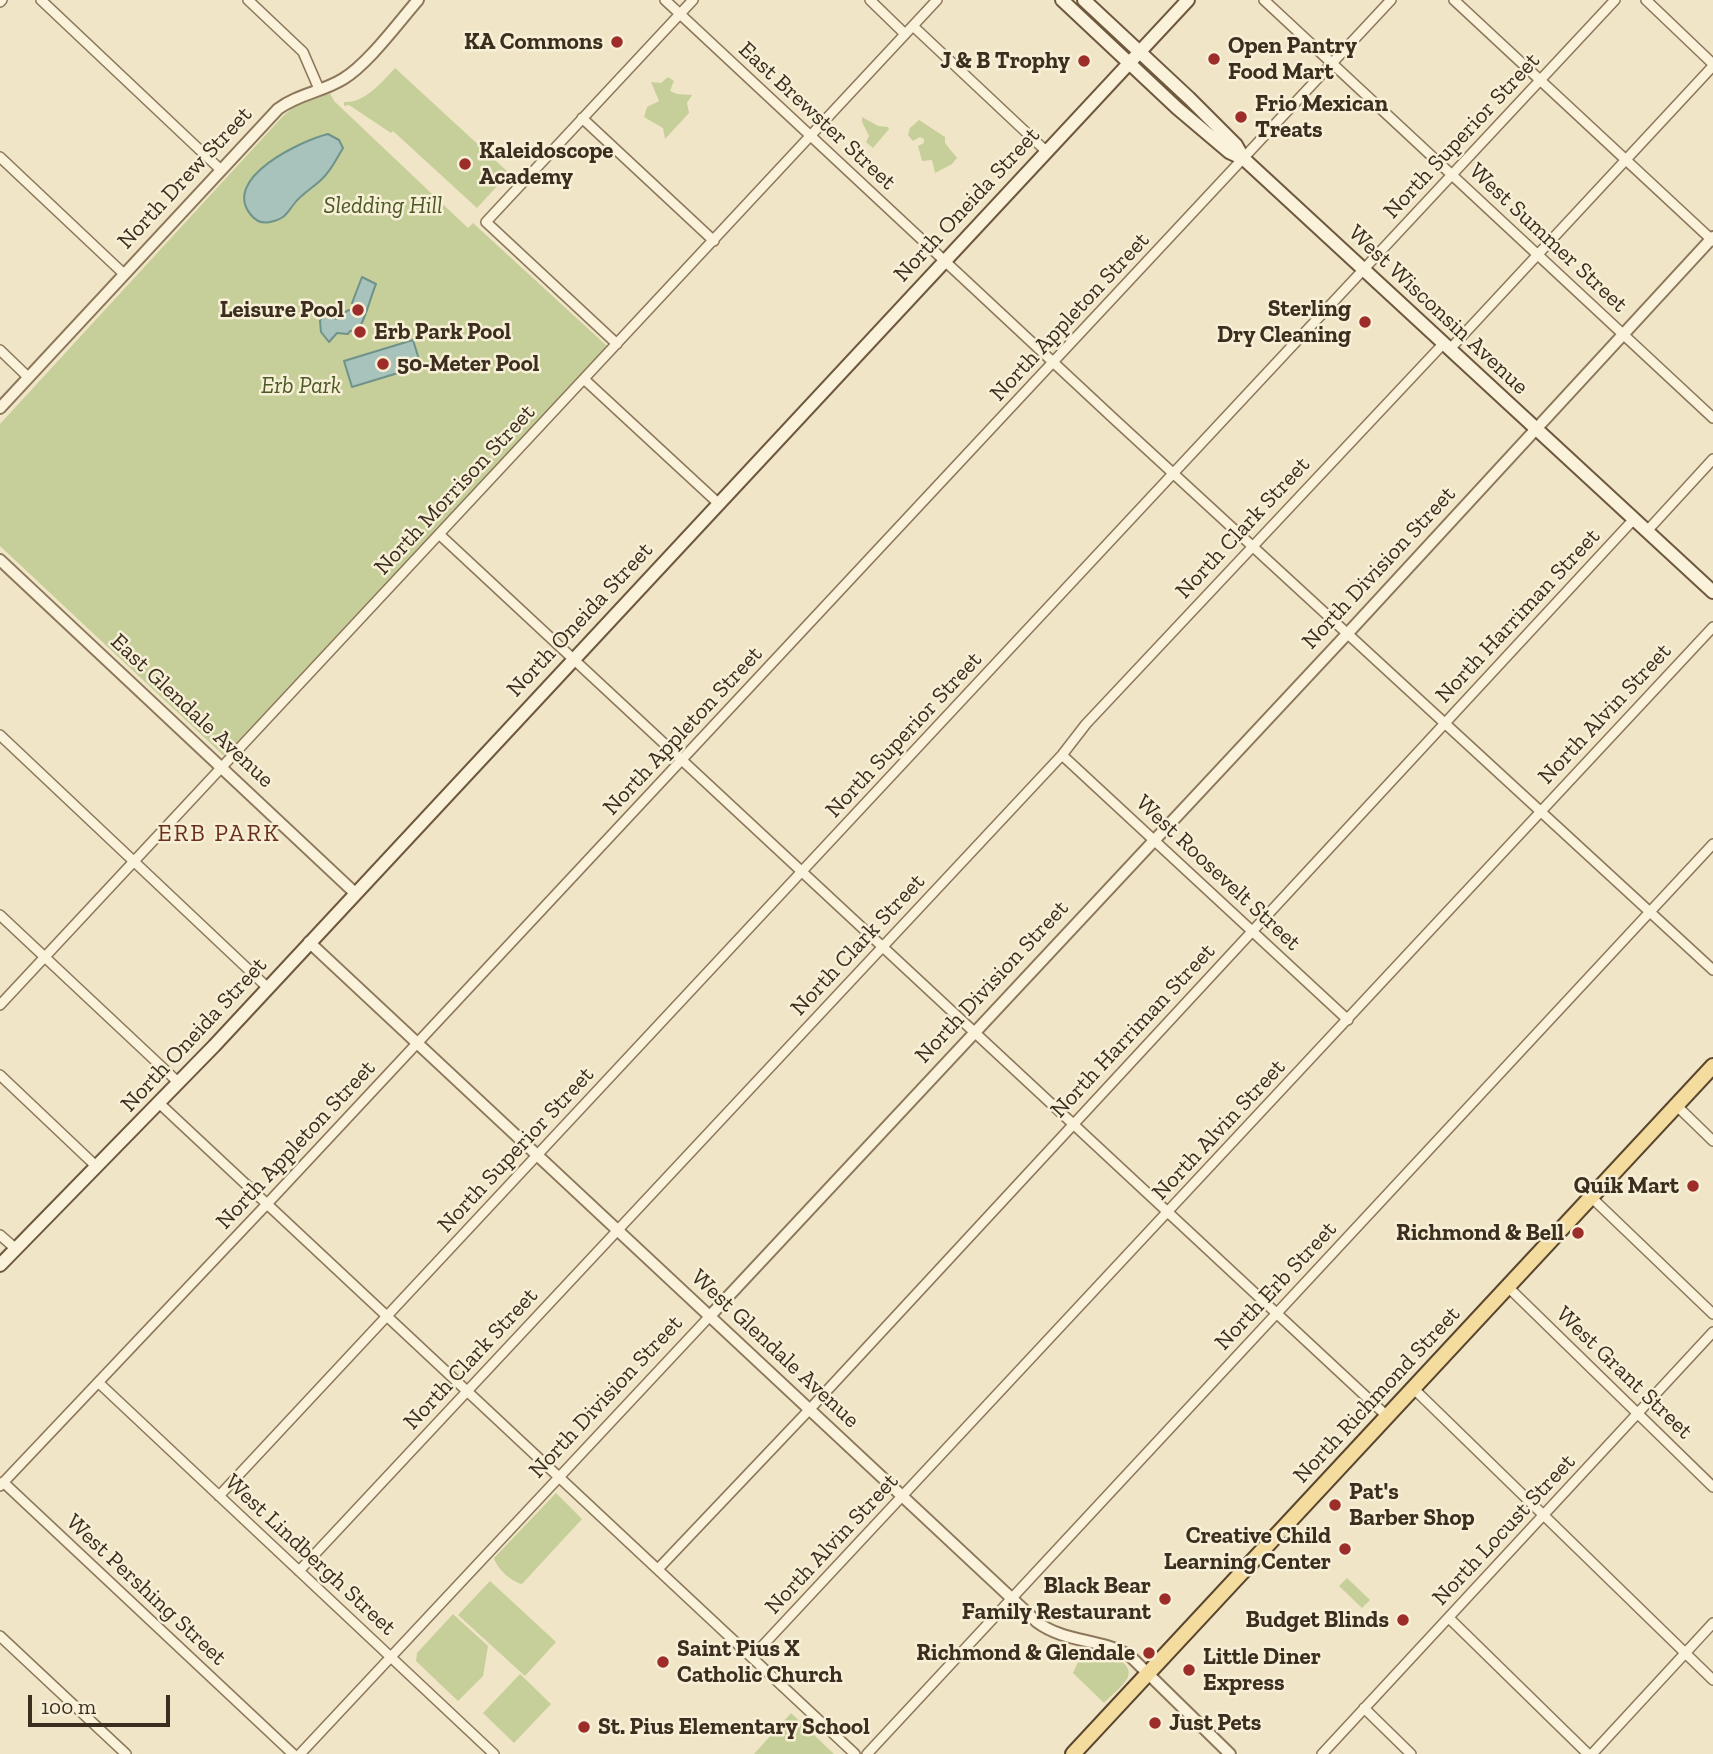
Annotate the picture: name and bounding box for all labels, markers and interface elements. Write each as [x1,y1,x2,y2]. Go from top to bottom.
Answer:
place label: KA Commons [464,28,603,56]
place label: Open Pantry Food Mart [1228,32,1357,86]
marker: KA Commons [609,34,625,50]
street label: East Brewster Street [733,36,901,196]
place label: J & B Trophy [940,47,1070,75]
street label: North Superior Street [1378,47,1546,225]
marker: Open Pantry Food Mart [1206,51,1222,67]
marker: J & B Trophy [1076,53,1092,69]
place label: Frio Mexican Treats [1255,90,1388,144]
street label: North Drew Street [112,101,258,255]
marker: Frio Mexican Treats [1233,109,1249,125]
street label: North Oneida Street [888,122,1046,288]
place label: Kaleidoscope Academy [479,137,613,191]
marker: Kaleidoscope Academy [457,156,473,172]
street label: West Summer Street [1463,158,1633,318]
park label: Sledding Hill [323,192,443,220]
street label: West Wisconsin Avenue [1342,219,1534,401]
street label: North Appleton Street [985,227,1155,407]
place label: Sterling Dry Cleaning [1217,295,1351,349]
place label: Leisure Pool [220,296,344,324]
marker: Leisure Pool [350,302,366,318]
marker: Sterling Dry Cleaning [1357,314,1373,330]
place label: Erb Park Pool [374,318,511,346]
marker: Erb Park Pool [352,324,368,340]
place label: 50-Meter Pool [397,350,539,378]
marker: 50-Meter Pool [375,356,391,372]
park label: Erb Park [261,372,341,400]
street label: North Morrison Street [369,399,541,581]
street label: North Clark Street [1170,451,1316,605]
street label: North Division Street [1296,481,1462,655]
street label: North Harriman Street [1430,523,1606,709]
street label: North Oneida Street [501,537,659,703]
street label: East Glendale Avenue [105,628,279,794]
street label: North Alvin Street [1533,638,1677,790]
street label: North Appleton Street [598,641,768,821]
street label: North Superior Street [820,646,988,824]
street label: West Roosevelt Street [1130,789,1306,957]
district label: ERB PARK [158,820,280,848]
street label: North Clark Street [785,868,931,1022]
street label: North Division Street [909,895,1075,1069]
street label: North Harriman Street [1045,938,1221,1124]
street label: North Oneida Street [115,952,273,1118]
street label: North Alvin Street [1147,1054,1291,1206]
street label: North Appleton Street [211,1055,381,1235]
street label: North Superior Street [432,1061,600,1239]
place label: Quik Mart [1574,1172,1679,1200]
marker: Quik Mart [1685,1178,1701,1194]
street label: North Erb Street [1209,1216,1343,1356]
place label: Richmond & Bell [1396,1219,1564,1247]
marker: Richmond & Bell [1570,1225,1586,1241]
street label: West Glendale Avenue [685,1264,865,1434]
street label: North Clark Street [398,1282,544,1436]
street label: North Richmond Street [1288,1301,1466,1489]
street label: West Grant Street [1550,1301,1698,1445]
street label: North Division Street [523,1310,689,1484]
street label: North Locust Street [1427,1449,1581,1611]
street label: North Alvin Street [760,1468,904,1620]
street label: West Lindbergh Street [219,1469,401,1641]
place label: Pat's Barber Shop [1349,1478,1475,1532]
marker: Pat's Barber Shop [1327,1497,1343,1513]
street label: West Pershing Street [60,1509,232,1671]
place label: Creative Child Learning Center [1164,1522,1331,1576]
marker: Creative Child Learning Center [1337,1541,1353,1557]
place label: Black Bear Family Restaurant [962,1572,1151,1626]
marker: Black Bear Family Restaurant [1157,1591,1173,1607]
place label: Budget Blinds [1245,1606,1389,1634]
marker: Budget Blinds [1395,1612,1411,1628]
place label: Saint Pius X Catholic Church [677,1635,843,1689]
place label: Richmond & Glendale [916,1639,1135,1667]
place label: Little Diner Express [1203,1643,1321,1697]
marker: Richmond & Glendale [1141,1645,1157,1661]
marker: Saint Pius X Catholic Church [655,1654,671,1670]
marker: Little Diner Express [1181,1662,1197,1678]
scale bar [32,1680,173,1724]
text: 100 m [41,1694,96,1719]
place label: Just Pets [1169,1709,1261,1737]
place label: St. Pius Elementary School [598,1713,870,1741]
marker: Just Pets [1147,1715,1163,1731]
marker: St. Pius Elementary School [576,1719,592,1735]

